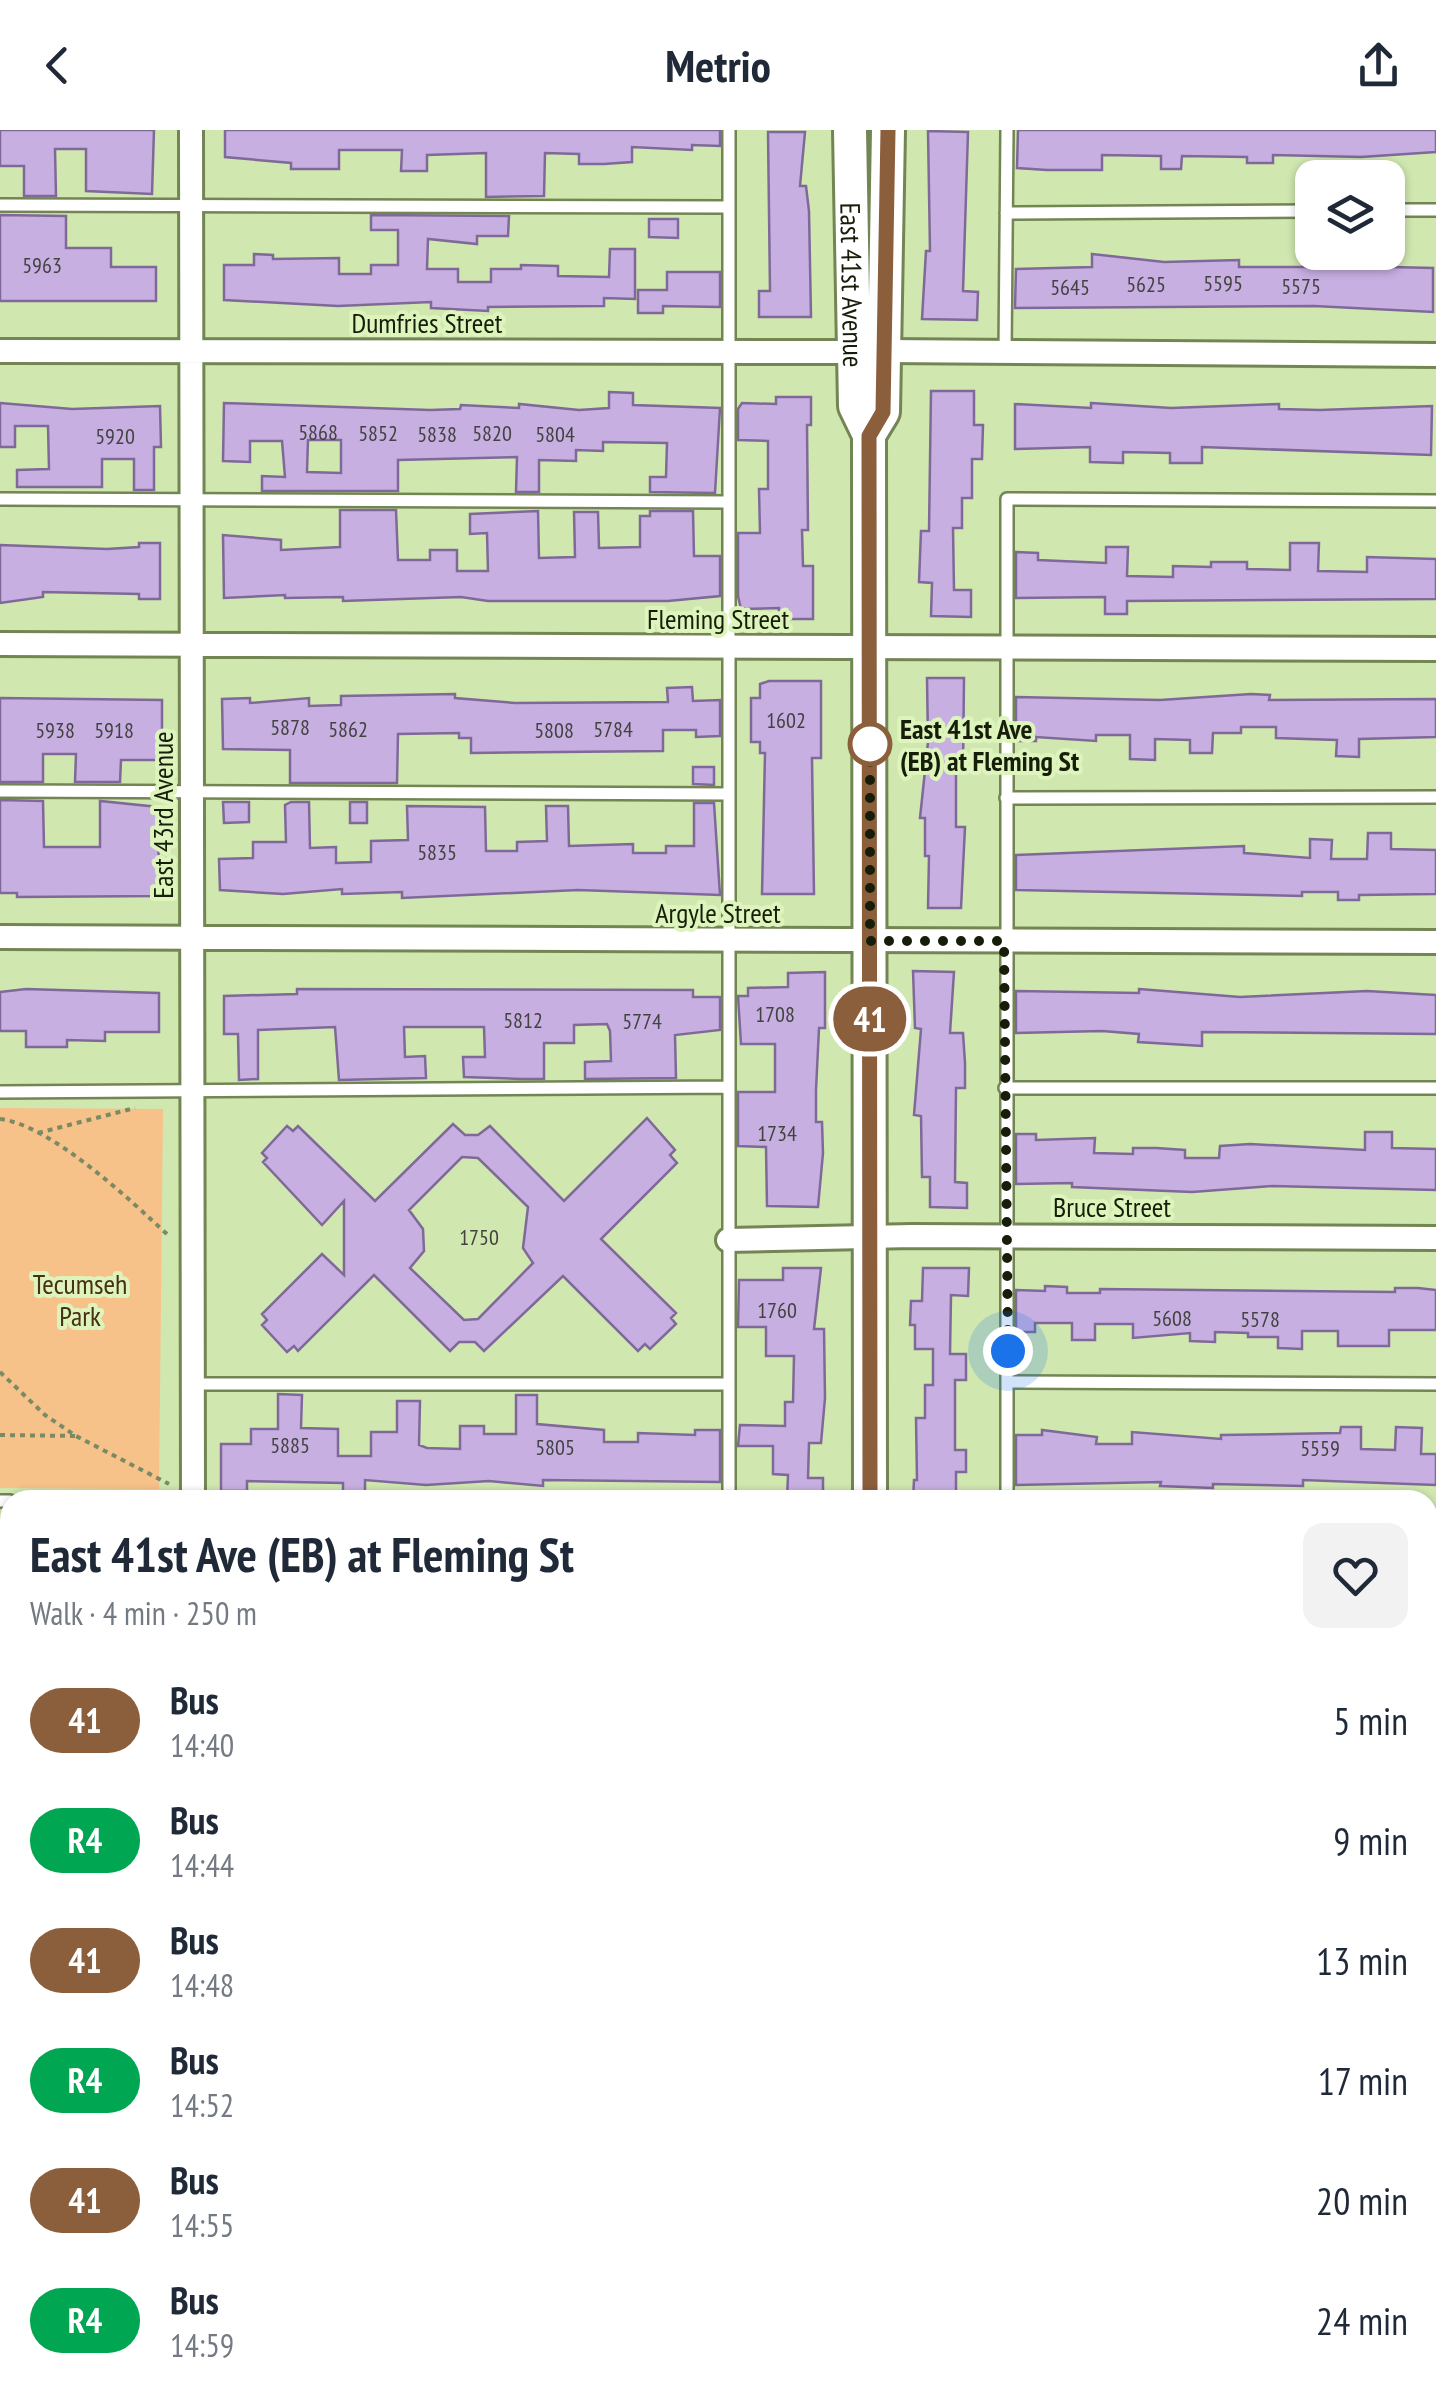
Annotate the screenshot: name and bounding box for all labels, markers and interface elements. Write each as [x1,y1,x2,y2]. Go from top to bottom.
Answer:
text: Metrio [665,36,771,94]
icon: back [30,38,85,93]
icon: share [1351,38,1406,93]
map controls [1295,160,1405,270]
button: layers [1295,160,1405,270]
street label: East 41st Avenue [833,202,873,368]
house number: 5963 [22,251,62,279]
house number: 5595 [1203,269,1243,297]
house number: 5625 [1126,270,1166,298]
house number: 5575 [1281,272,1321,300]
house number: 5645 [1050,273,1090,301]
street label: Dumfries Street [352,304,503,341]
house number: 5868 [298,418,338,446]
house number: 5852 [358,419,398,447]
house number: 5820 [472,419,512,447]
house number: 5838 [417,420,457,448]
house number: 5804 [535,420,575,448]
house number: 5920 [95,422,135,450]
street label: Fleming Street [647,600,789,637]
house number: 1602 [766,706,806,734]
place label: East 41st Ave (EB) at Fleming St [900,710,1079,779]
house number: 5878 [270,713,310,741]
house number: 5862 [328,715,368,743]
house number: 5784 [593,715,633,743]
house number: 5938 [35,716,75,744]
house number: 5918 [94,716,134,744]
house number: 5808 [534,716,574,744]
marker: East 41st Ave (EB) at Fleming St [849,723,891,765]
street label: East 43rd Avenue [144,731,181,899]
house number: 5835 [417,838,457,866]
street label: Argyle Street [655,894,781,931]
line badge: 41 [825,986,915,1052]
text: 41 [853,996,887,1042]
house number: 1708 [755,1000,795,1028]
house number: 5812 [503,1006,543,1034]
house number: 5774 [622,1007,662,1035]
house number: 1734 [757,1119,797,1147]
street label: Bruce Street [1053,1188,1171,1225]
house number: 1750 [459,1223,499,1251]
park label: Tecumseh Park [33,1265,127,1334]
house number: 1760 [757,1296,797,1324]
house number: 5608 [1152,1304,1192,1332]
house number: 5578 [1240,1305,1280,1333]
your location [983,1326,1033,1376]
house number: 5885 [270,1431,310,1459]
house number: 5805 [535,1433,575,1461]
house number: 5559 [1300,1434,1340,1462]
text: East 41st Ave (EB) at Fleming St [30,1523,574,1585]
button: heart [1303,1523,1408,1628]
text: Walk · 4 min · 250 m [30,1592,257,1634]
text: Bus [170,1675,219,1724]
text: 5 min [1333,1696,1408,1745]
text: 41 [68,1697,102,1743]
text: 14:40 [170,1724,234,1766]
text: Bus [170,1795,219,1844]
text: 9 min [1333,1816,1408,1865]
text: R4 [68,1817,102,1863]
text: 14:44 [170,1844,234,1886]
text: Bus [170,1915,219,1964]
text: 13 min [1316,1936,1408,1985]
text: 41 [68,1937,102,1983]
text: 14:48 [170,1964,234,2006]
text: Bus [170,2035,219,2084]
text: 17 min [1318,2056,1408,2105]
text: R4 [68,2057,102,2103]
text: 14:52 [170,2084,234,2126]
text: Bus [170,2155,219,2204]
text: 20 min [1316,2176,1408,2225]
text: 41 [68,2177,102,2223]
text: 14:55 [170,2204,234,2246]
text: Bus [170,2275,219,2324]
text: 24 min [1316,2296,1408,2345]
text: R4 [68,2297,102,2343]
text: 14:59 [170,2324,234,2366]

